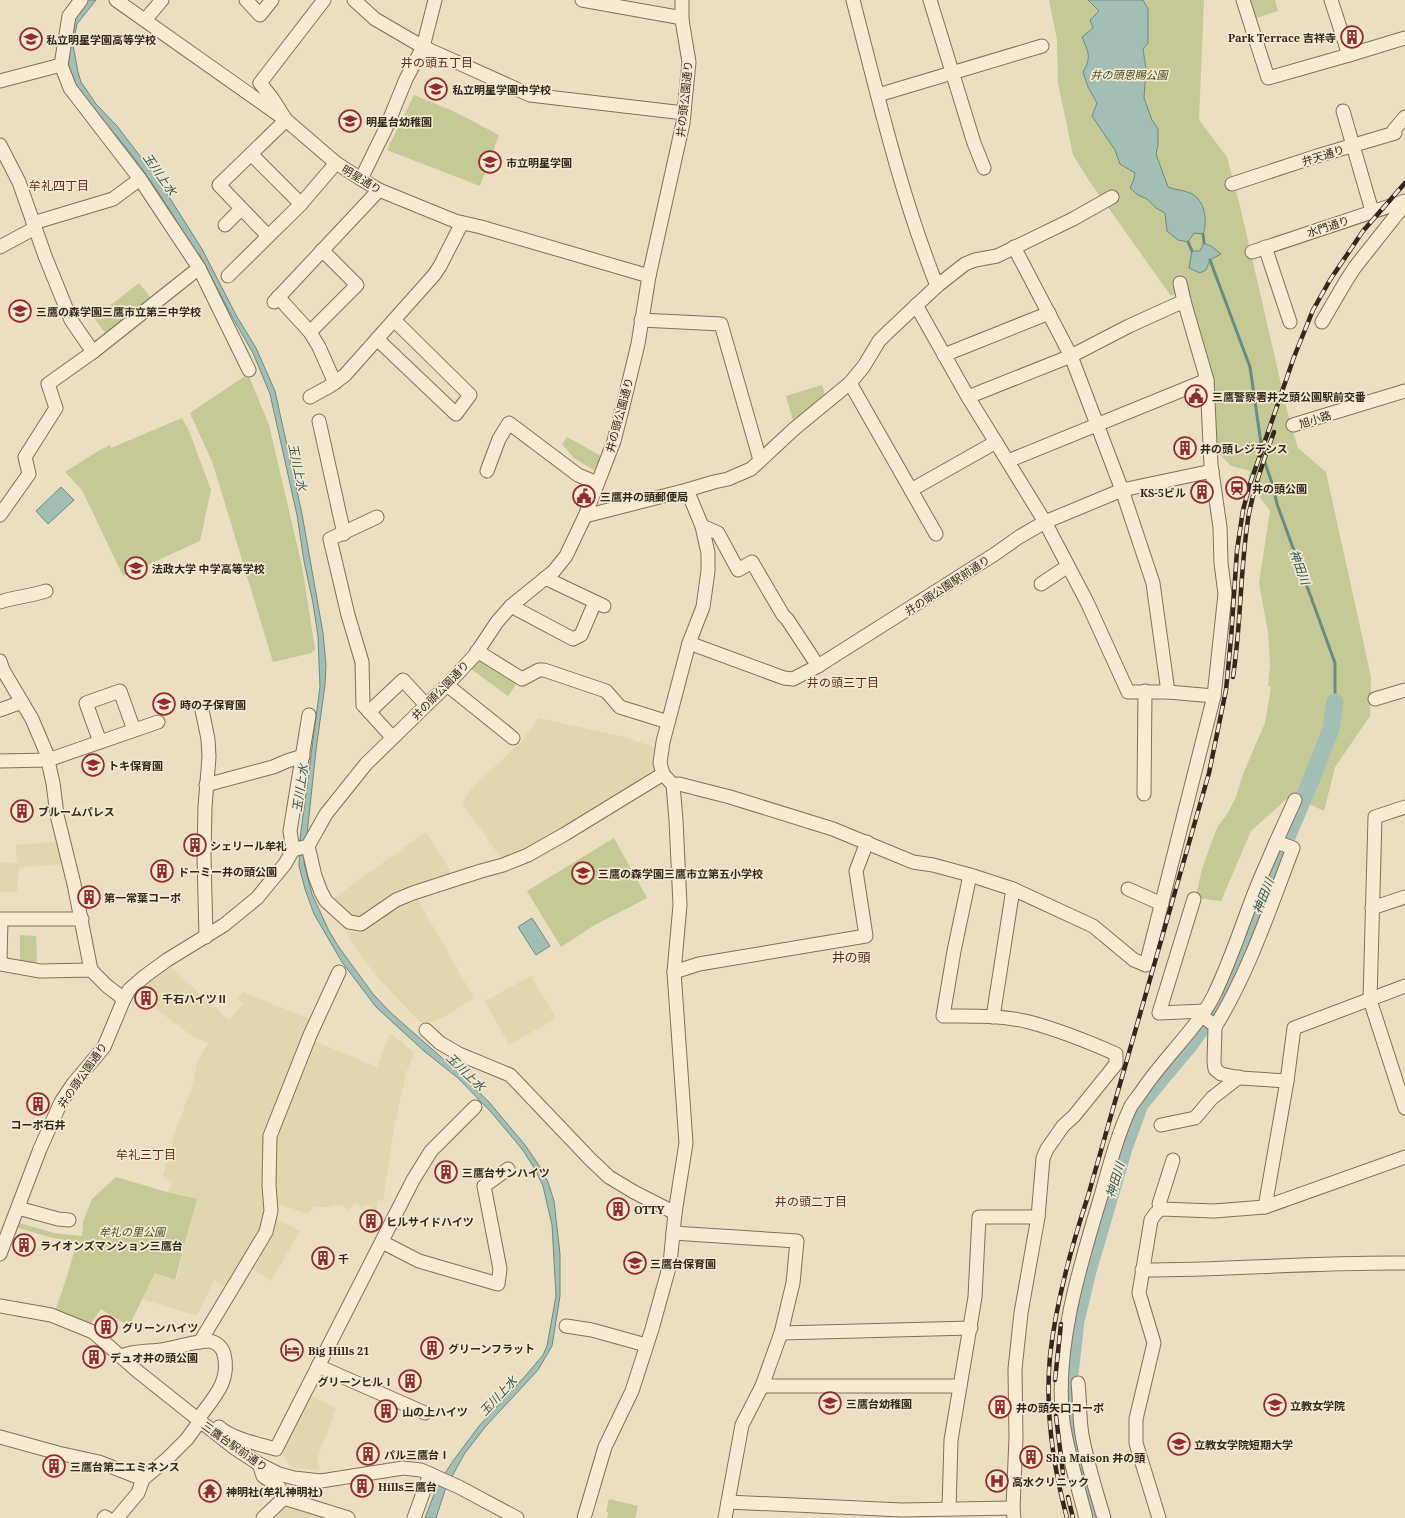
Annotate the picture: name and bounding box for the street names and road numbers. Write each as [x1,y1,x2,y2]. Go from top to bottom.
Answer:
street label: 井の頭公園通り [673,60,695,138]
street label: 弁天通り [1300,141,1346,169]
street label: 明星通り [339,161,385,197]
street label: 水門通り [1305,212,1351,240]
street label: 井の頭公園通り [602,376,636,454]
street label: 旭小路 [1297,407,1333,431]
street label: 井の頭公園駅前通り [901,552,993,618]
street label: 井の頭公園通り [408,657,472,723]
street label: 井の頭公園通り [54,1039,110,1111]
street label: 三鷹台駅前通り [199,1418,271,1474]

